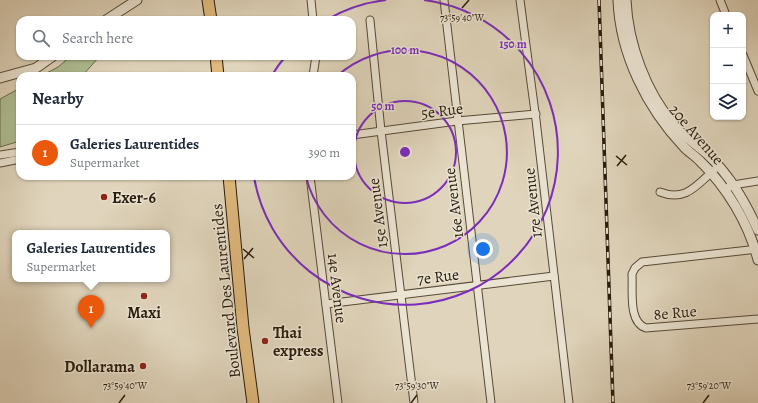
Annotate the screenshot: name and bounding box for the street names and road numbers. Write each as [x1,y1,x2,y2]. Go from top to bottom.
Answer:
street label: 5e Rue [420,97,464,124]
street label: 20e Avenue [664,99,729,170]
street label: 16e Avenue [439,166,469,239]
street label: 17e Avenue [518,167,548,239]
street label: 15e Avenue [363,177,393,249]
street label: Boulevard Des Laurentides [206,203,246,379]
street label: 14e Avenue [322,252,352,325]
street label: 7e Rue [416,264,460,290]
street label: 8e Rue [653,300,698,326]

